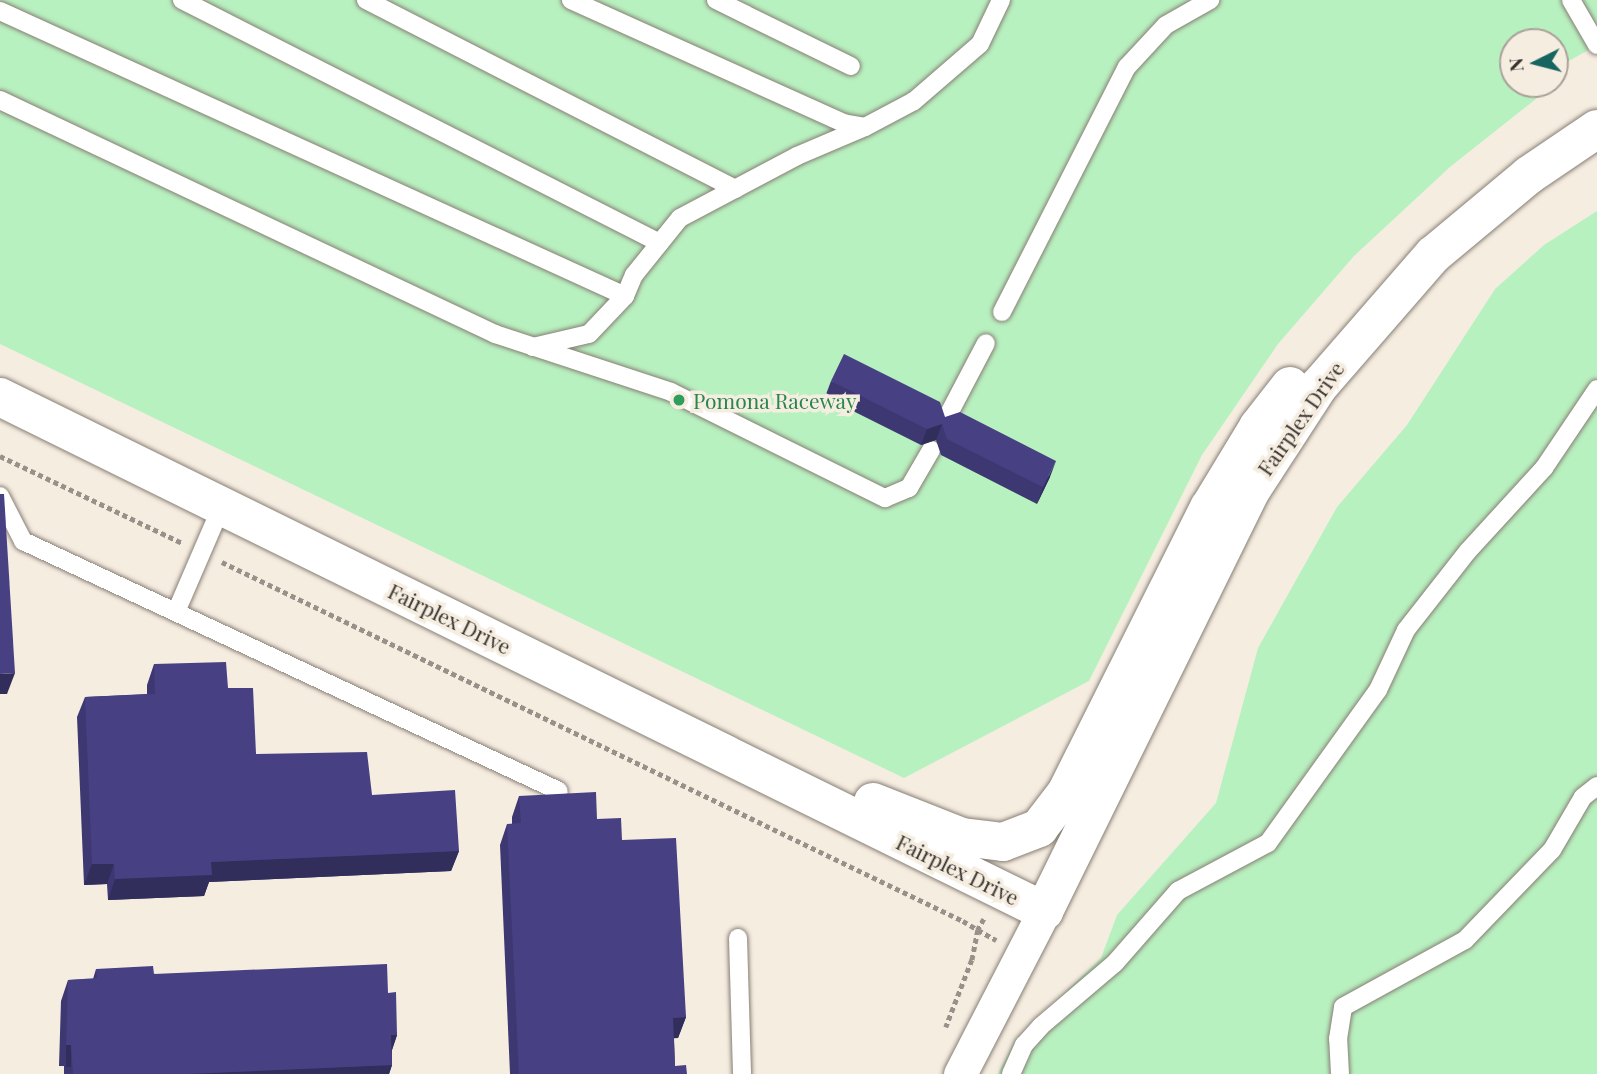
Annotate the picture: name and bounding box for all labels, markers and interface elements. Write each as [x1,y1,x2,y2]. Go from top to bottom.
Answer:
north arrow [1499,28,1569,98]
text: N [1501,57,1529,73]
street label: Fairplex Drive [1251,356,1349,480]
place label: Pomona Raceway [693,387,857,413]
marker: Pomona Raceway [671,392,687,408]
street label: Fairplex Drive [385,577,515,659]
street label: Fairplex Drive [893,828,1023,910]

